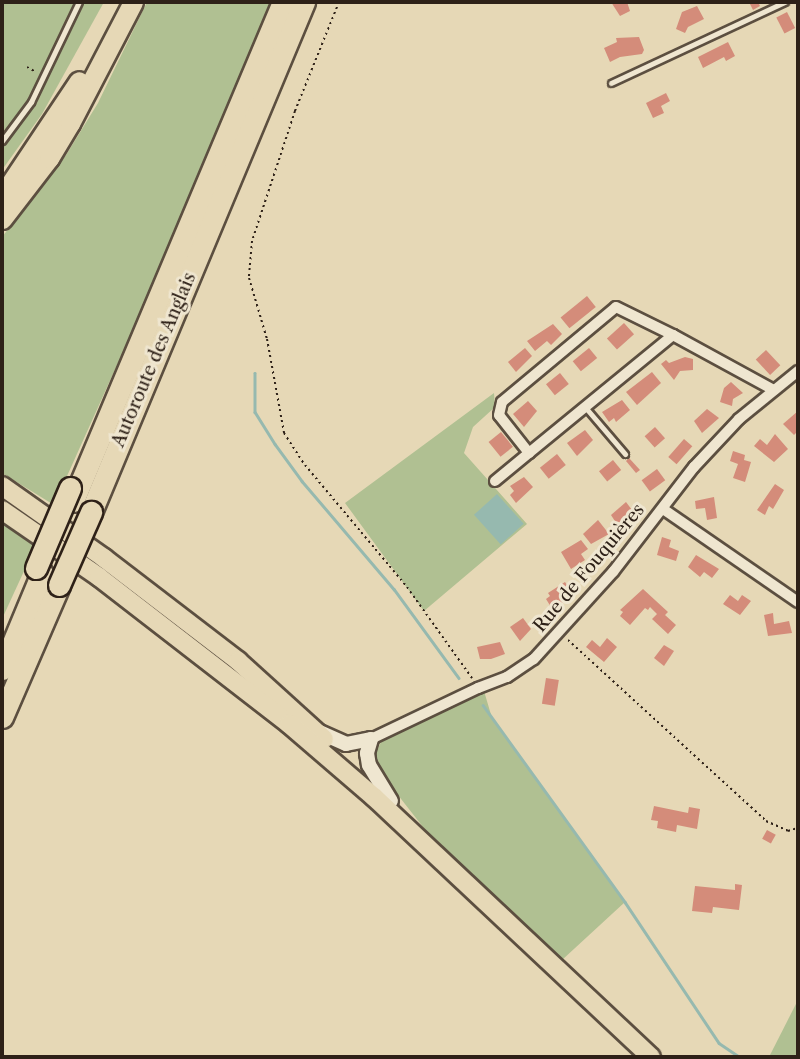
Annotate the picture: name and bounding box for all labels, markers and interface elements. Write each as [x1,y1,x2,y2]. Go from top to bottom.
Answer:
street label: Autoroute des Anglais [107,269,201,451]
street label: Rue de Fouquières [529,499,649,637]

